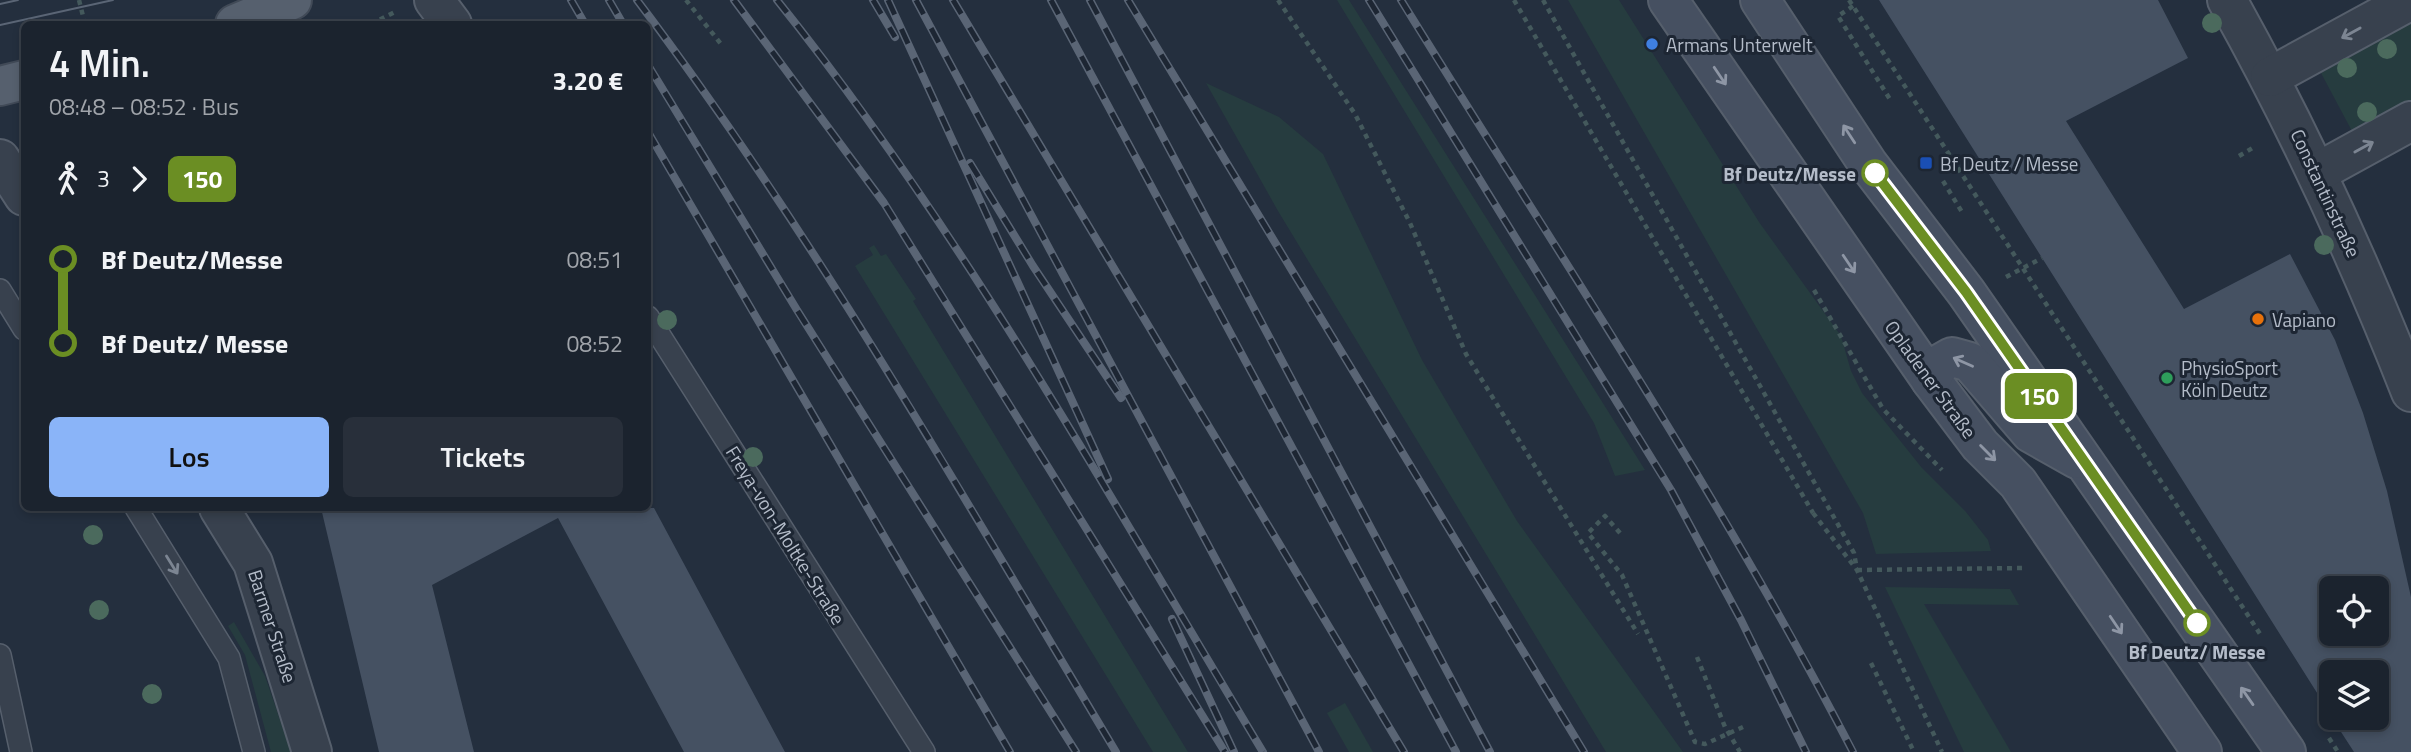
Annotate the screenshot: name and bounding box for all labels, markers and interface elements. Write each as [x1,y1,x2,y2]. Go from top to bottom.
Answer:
one-way arrow [2341,27,2362,40]
place label: Armans Unterwelt [1666,30,1813,59]
text: 4 Min. [49,34,150,92]
marker: Armans Unterwelt [1644,36,1660,52]
text: 3.20 € [552,61,623,100]
one-way arrow [1713,66,1727,86]
text: 08:48 – 08:52 · Bus [49,89,239,124]
street label: Constantinstraße [2284,124,2368,262]
one-way arrow [1842,125,1856,145]
one-way arrow [2354,139,2374,153]
place label: Bf Deutz / Messe [1940,149,2078,178]
marker: Bf Deutz / Messe [1918,155,1934,171]
place label: Bf Deutz/Messe [1723,159,1856,188]
icon: walk [49,160,87,198]
icon: forward [120,160,158,198]
marker: Bf Deutz/Messe [1862,160,1888,186]
text: 3 [97,161,110,196]
text: 150 [182,161,222,197]
text: Bf Deutz/Messe [101,240,283,279]
text: 08:51 [566,242,623,277]
one-way arrow [1842,254,1856,273]
place label: Vapiano [2272,305,2336,334]
marker: Vapiano [2250,311,2266,327]
street label: Opladener Straße [1878,314,1984,444]
text: Bf Deutz/ Messe [101,324,288,363]
text: 08:52 [566,326,623,361]
place label: PhysioSport Köln Deutz [2181,353,2278,404]
one-way arrow [1953,355,1974,368]
marker: PhysioSport Köln Deutz [2159,370,2175,386]
line badge: 150 [1999,373,2079,419]
text: 150 [2019,378,2059,414]
button: Los [49,417,329,497]
button: Tickets [343,417,623,497]
street label: Freya-von-Moltke-Straße [719,440,853,630]
one-way arrow [1979,444,1996,461]
one-way arrow [165,555,179,575]
street label: Barmer Straße [241,566,305,686]
map controls [2319,576,2389,730]
button: locate [2319,576,2389,646]
marker: Bf Deutz/ Messe [2184,610,2210,636]
one-way arrow [2109,614,2123,634]
place label: Bf Deutz/ Messe [2129,637,2266,666]
button: layers [2319,660,2389,730]
one-way arrow [2240,687,2254,706]

